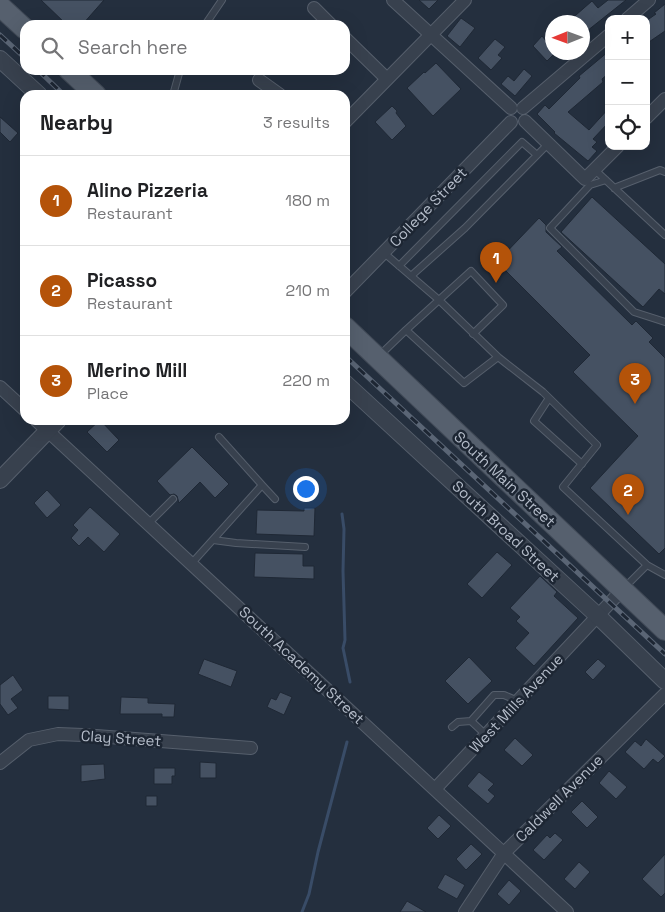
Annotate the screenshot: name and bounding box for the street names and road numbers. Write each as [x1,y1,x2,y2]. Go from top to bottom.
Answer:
street label: College Street [385,163,471,251]
street label: South Main Street [450,427,560,531]
street label: South Broad Street [448,476,564,586]
street label: South Academy Street [235,602,369,728]
street label: West Mills Avenue [465,649,567,757]
street label: Clay Street [80,726,162,750]
street label: Caldwell Avenue [511,750,607,846]

